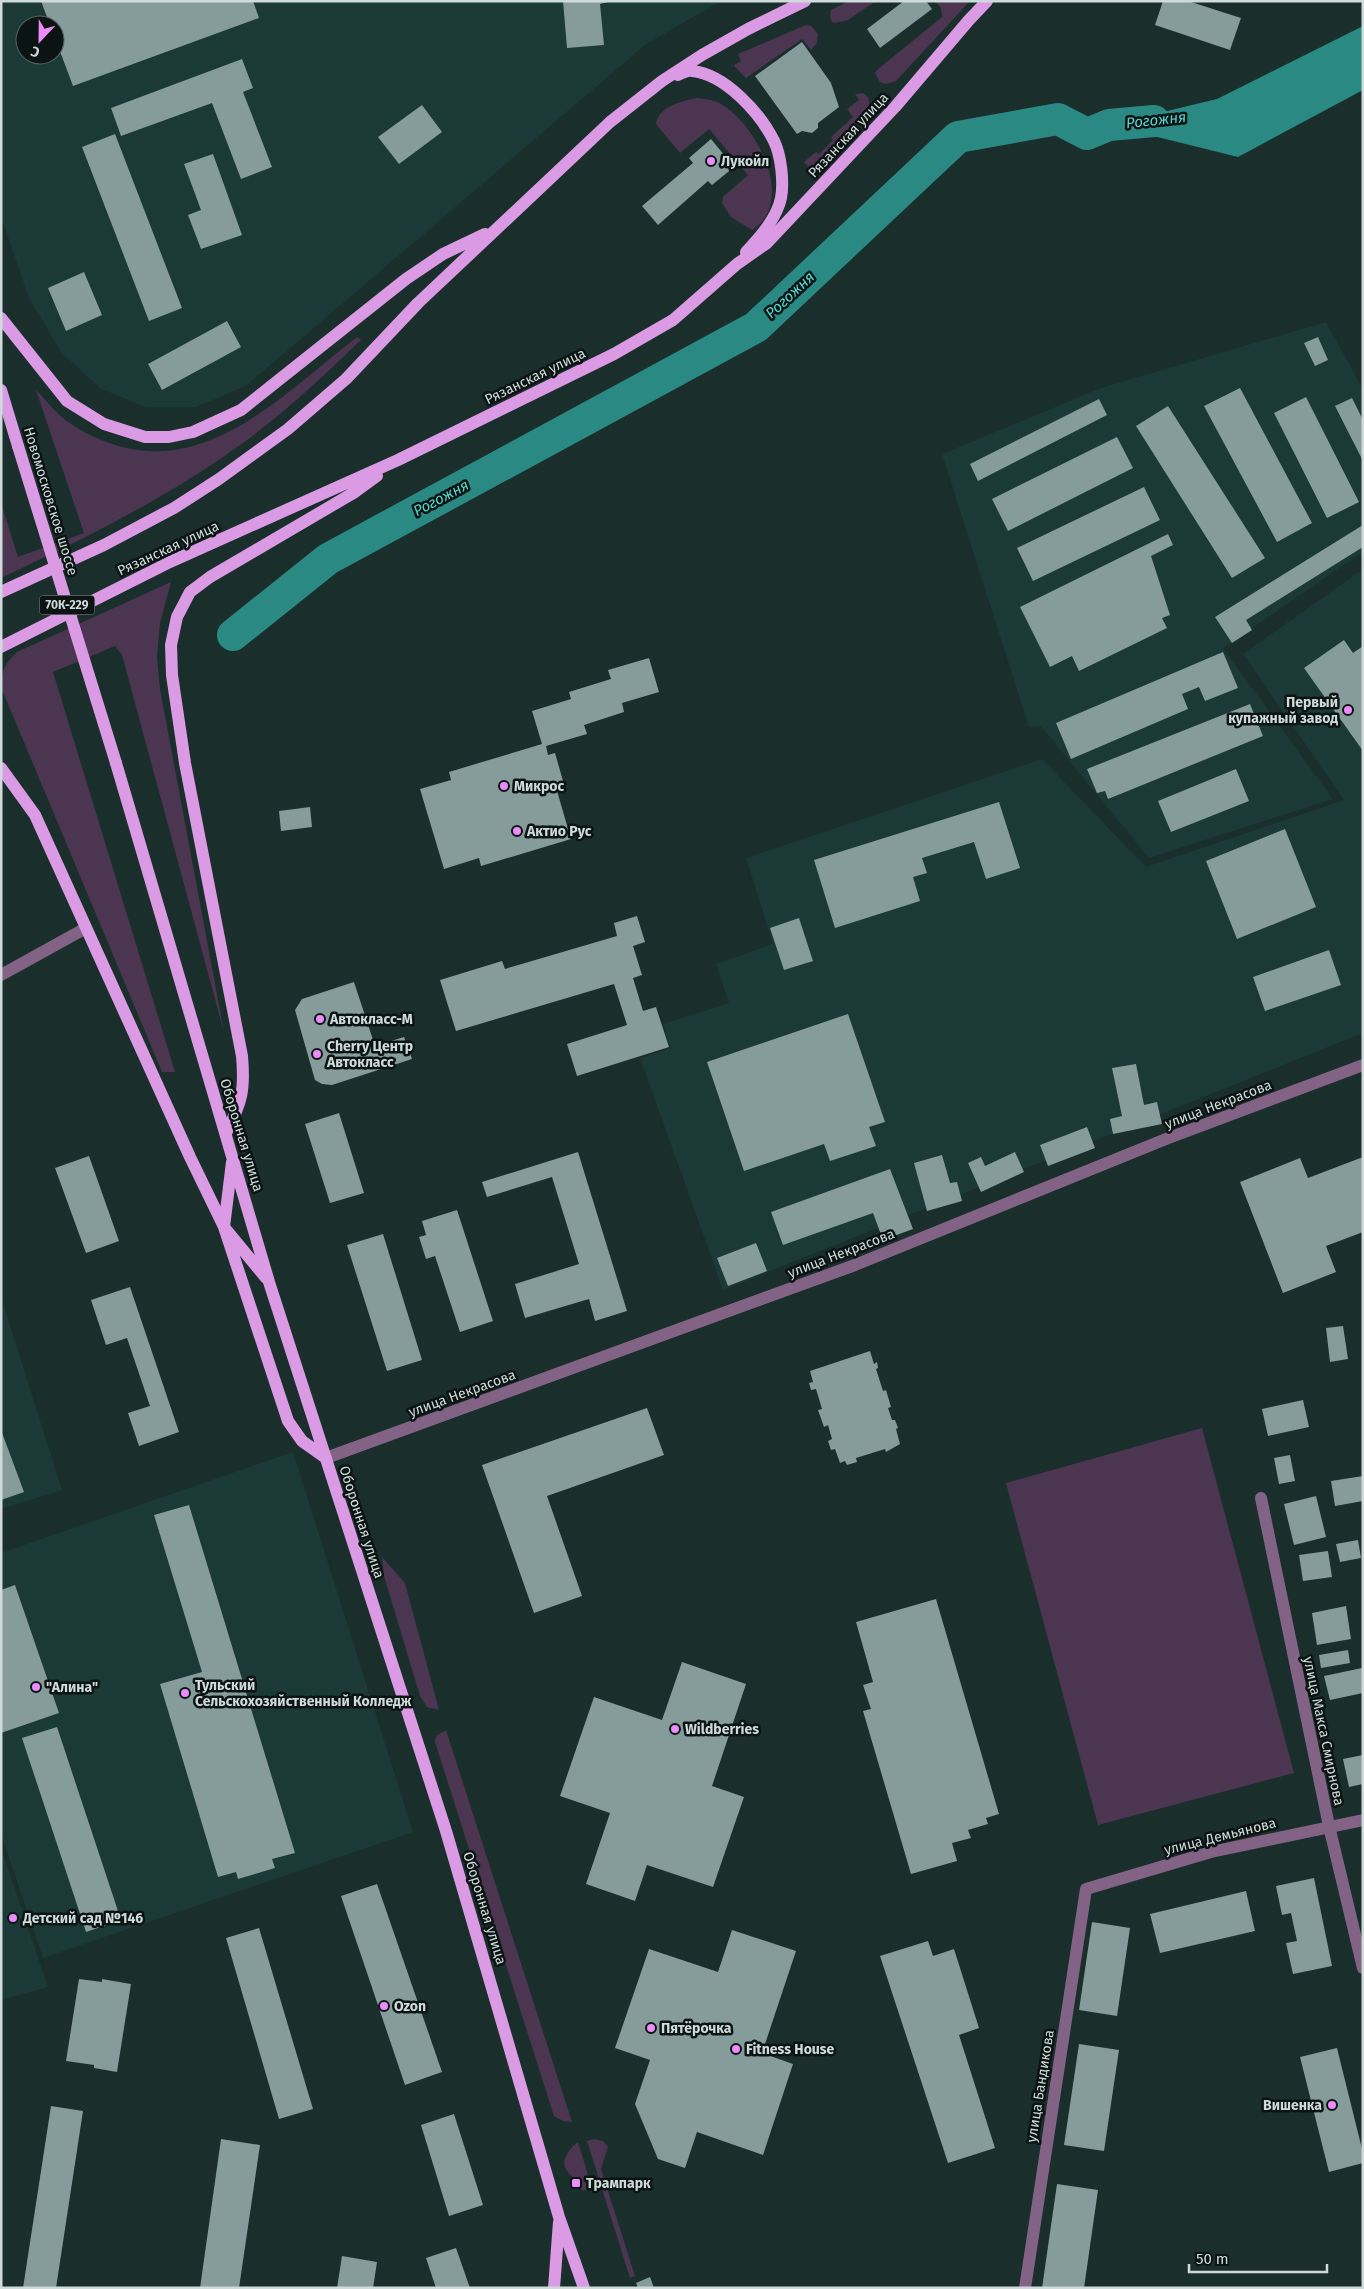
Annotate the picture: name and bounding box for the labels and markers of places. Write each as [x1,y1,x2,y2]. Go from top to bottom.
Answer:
place label: Лукойл [721,153,769,170]
marker: Лукойл [705,155,717,167]
place label: Первый купажный завод [1228,694,1338,727]
marker: Первый купажный завод [1342,704,1354,716]
place label: Микрос [514,778,564,795]
marker: Микрос [498,780,510,792]
place label: Актио Рус [526,823,592,840]
marker: Актио Рус [511,825,523,837]
place label: Автокласс-М [329,1011,413,1028]
marker: Автокласс-М [314,1013,326,1025]
place label: Cherry Центр Автокласс [326,1038,413,1071]
marker: Cherry Центр Автокласс [311,1048,323,1060]
place label: Тульский Сельскохозяйственный Колледж [195,1677,412,1710]
place label: "Алина" [46,1679,98,1696]
marker: "Алина" [30,1681,42,1693]
marker: Тульский Сельскохозяйственный Колледж [179,1687,191,1699]
place label: Wildberries [685,1721,759,1738]
marker: Wildberries [669,1723,681,1735]
place label: Детский сад №146 [22,1910,143,1927]
marker: Детский сад №146 [7,1912,19,1924]
place label: Ozon [394,1998,426,2015]
marker: Ozon [378,2000,390,2012]
place label: Пятёрочка [661,2020,732,2037]
marker: Пятёрочка [645,2022,657,2034]
place label: Fitness House [746,2041,835,2058]
marker: Fitness House [730,2043,742,2055]
place label: Вишенка [1263,2097,1322,2114]
marker: Вишенка [1326,2099,1338,2111]
place label: Трампарк [586,2175,651,2192]
marker: Трампарк [570,2177,582,2189]

